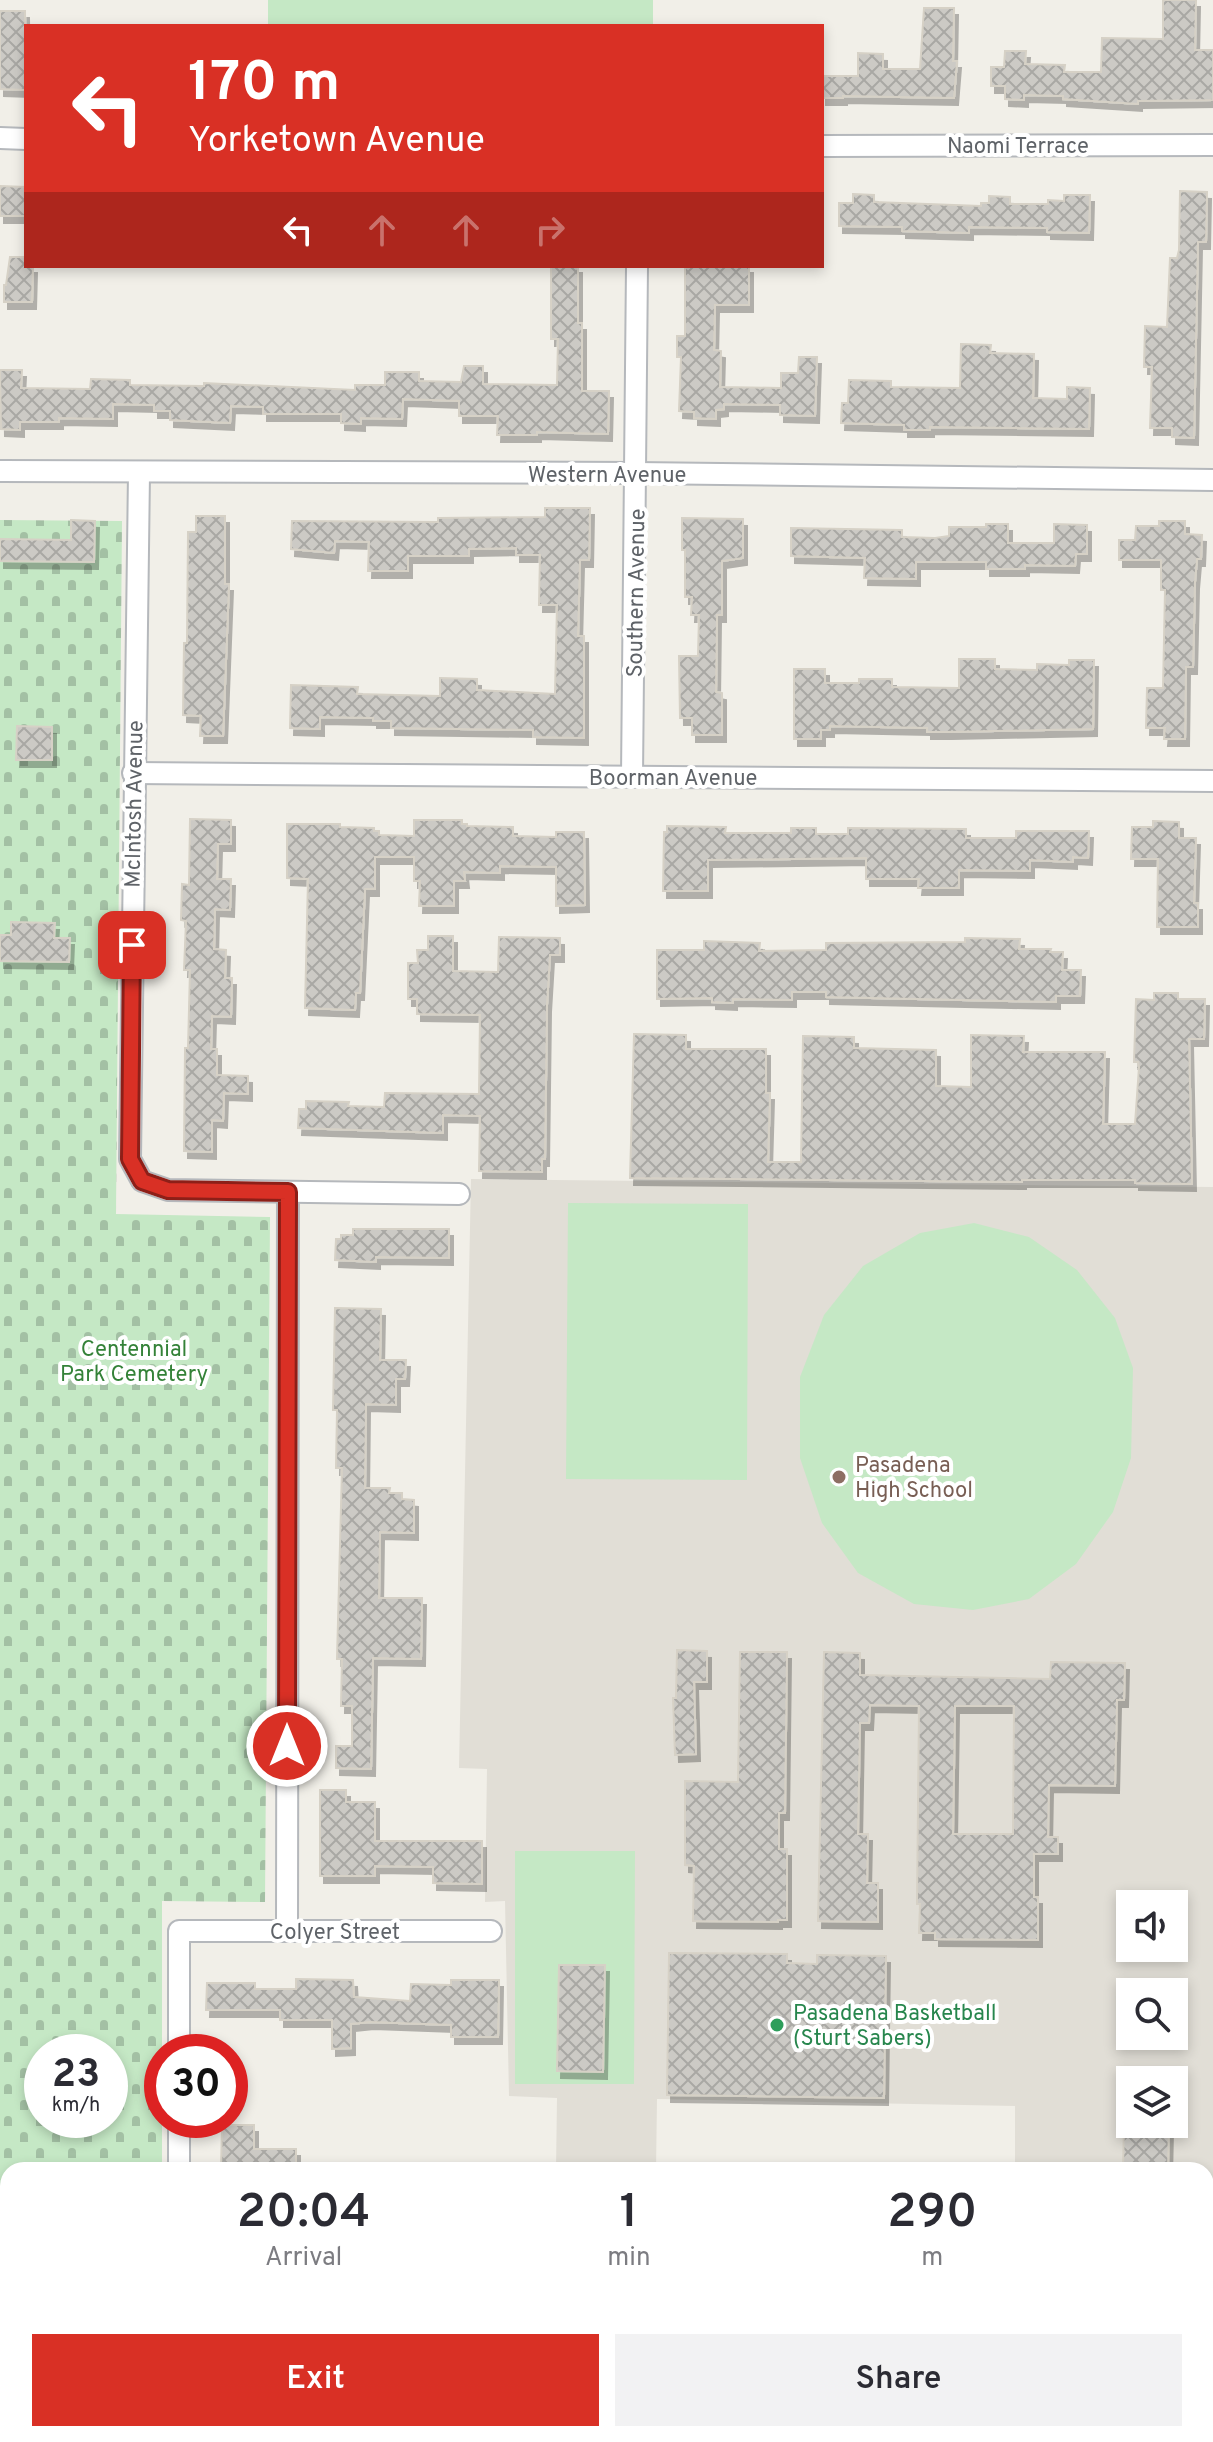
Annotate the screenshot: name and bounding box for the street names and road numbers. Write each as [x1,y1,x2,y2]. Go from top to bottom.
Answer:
street label: Naomi Terrace [947,134,1089,161]
street label: Western Avenue [528,463,686,490]
street label: Southern Avenue [623,508,652,678]
street label: McIntosh Avenue [121,720,150,888]
street label: Boorman Avenue [589,766,757,793]
street label: Colyer Street [270,1920,400,1947]

